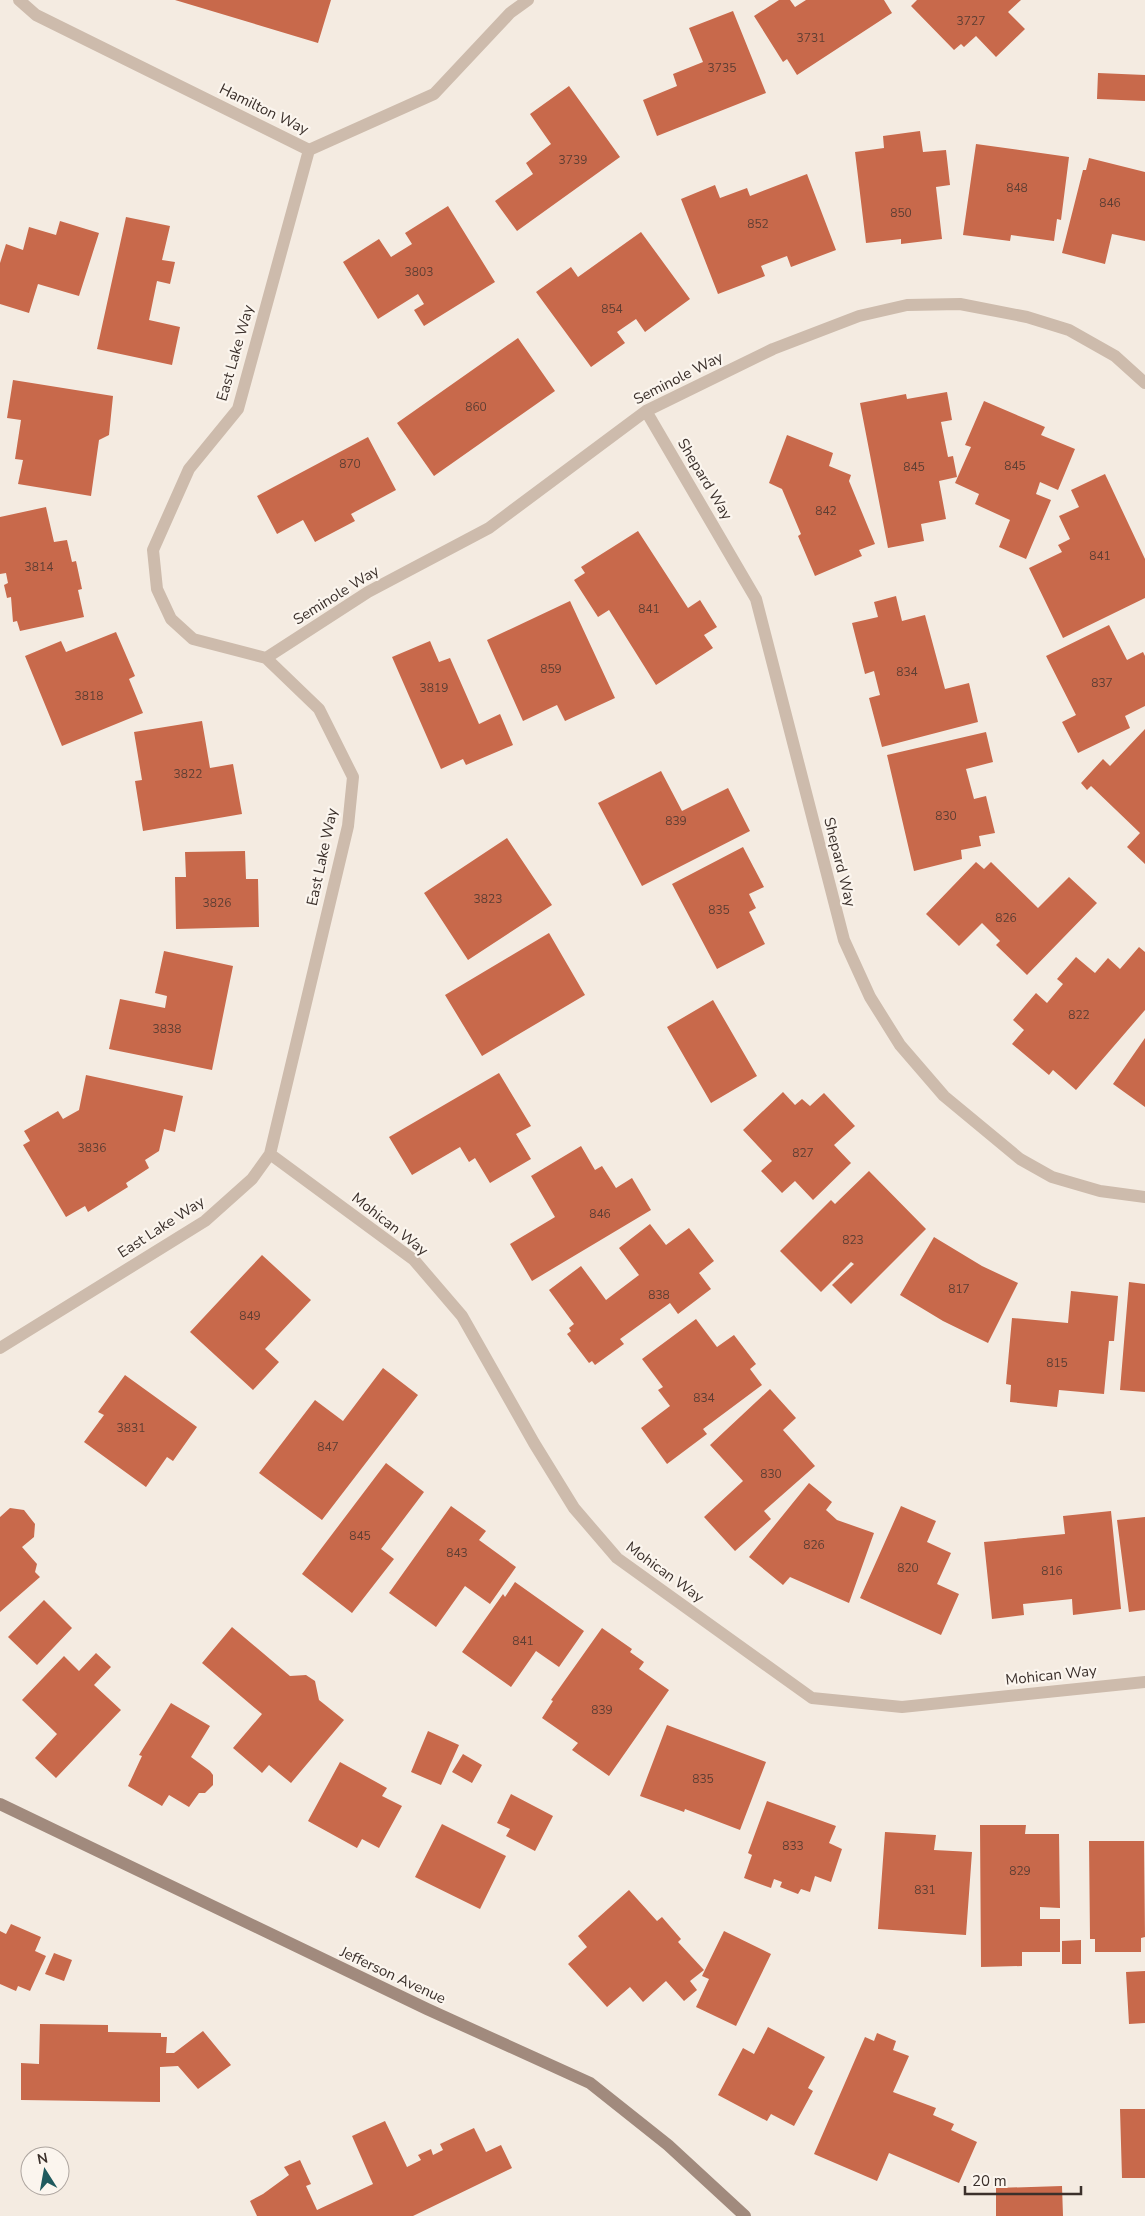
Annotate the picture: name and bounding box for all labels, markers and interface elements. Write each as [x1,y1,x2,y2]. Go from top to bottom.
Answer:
house number: 3727 [957,13,985,29]
house number: 3731 [797,30,825,46]
house number: 3735 [708,60,736,76]
street label: Hamilton Way [216,79,312,139]
house number: 3739 [559,152,587,168]
house number: 848 [1006,180,1028,196]
house number: 846 [1099,195,1121,211]
house number: 850 [890,205,912,221]
house number: 852 [747,216,769,232]
house number: 3803 [405,264,433,280]
house number: 854 [601,301,623,317]
street label: East Lake Way [212,302,258,403]
street label: Seminole Way [630,347,726,409]
house number: 860 [465,399,487,415]
street label: Shepard Way [673,435,737,524]
house number: 870 [339,456,361,472]
house number: 845 [1004,458,1026,474]
house number: 845 [903,459,925,475]
house number: 842 [815,503,837,519]
house number: 841 [1089,548,1111,564]
house number: 3814 [25,559,53,575]
street label: Seminole Way [289,560,383,629]
house number: 841 [638,601,660,617]
house number: 859 [540,661,562,677]
house number: 834 [896,664,918,680]
house number: 837 [1091,675,1113,691]
house number: 3819 [420,680,448,696]
house number: 3818 [75,688,103,704]
house number: 3822 [174,766,202,782]
street label: East Lake Way [302,806,342,908]
house number: 830 [935,808,957,824]
house number: 839 [665,813,687,829]
street label: Shepard Way [819,815,861,909]
house number: 3823 [474,891,502,907]
house number: 3826 [203,895,231,911]
house number: 835 [708,902,730,918]
house number: 826 [995,910,1017,926]
house number: 822 [1068,1007,1090,1023]
house number: 3838 [153,1021,181,1037]
house number: 3836 [78,1140,106,1156]
house number: 827 [792,1145,814,1161]
street label: Mohican Way [348,1188,432,1260]
street label: East Lake Way [114,1191,208,1262]
house number: 846 [589,1206,611,1222]
house number: 823 [842,1232,864,1248]
house number: 817 [948,1281,970,1297]
house number: 838 [648,1287,670,1303]
house number: 849 [239,1308,261,1324]
house number: 815 [1046,1355,1068,1371]
house number: 834 [693,1390,715,1406]
house number: 3831 [117,1420,145,1436]
house number: 847 [317,1439,339,1455]
house number: 830 [760,1466,782,1482]
house number: 845 [349,1528,371,1544]
street label: Mohican Way [622,1537,708,1607]
house number: 826 [803,1537,825,1553]
house number: 843 [446,1545,468,1561]
house number: 820 [897,1560,919,1576]
house number: 816 [1041,1563,1063,1579]
house number: 841 [512,1633,534,1649]
street label: Mohican Way [1004,1660,1098,1690]
house number: 839 [591,1702,613,1718]
house number: 835 [692,1771,714,1787]
house number: 833 [782,1838,804,1854]
house number: 829 [1009,1863,1031,1879]
house number: 831 [914,1882,936,1898]
street label: Jefferson Avenue [336,1941,449,2008]
north arrow [20,2146,70,2196]
text: N [36,2148,50,2169]
scale bar [965,2164,1081,2196]
text: 20 m [972,2171,1007,2191]

